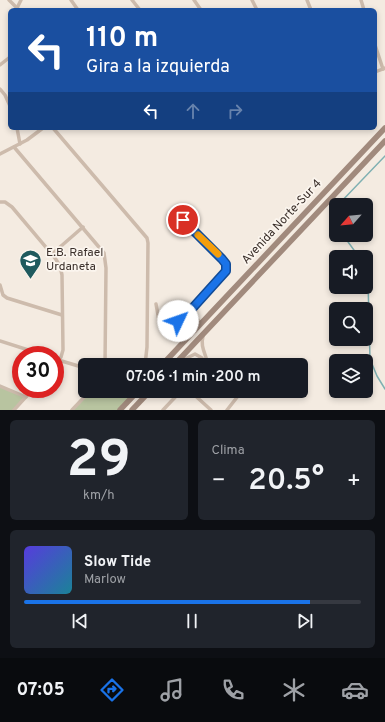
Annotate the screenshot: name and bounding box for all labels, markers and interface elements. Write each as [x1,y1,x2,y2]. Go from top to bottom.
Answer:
text: 110 m [86,21,158,57]
icon: left [20,24,72,76]
text: Gira a la izquierda [86,56,230,79]
icon: left [140,100,162,122]
icon: ahead [182,100,204,122]
icon: right [224,100,246,122]
street label: Avenida Norte-Sur 4 [238,176,326,268]
north arrow [329,198,373,242]
map controls [329,198,373,398]
pin [166,203,200,237]
icon: arrive [172,209,194,231]
place label: E.B. Rafael Urdaneta [46,245,103,275]
school or university icon: E.B. Rafael Urdaneta [18,247,44,280]
button: sound [329,250,373,294]
position arrow [157,300,199,342]
button: search [329,302,373,346]
speed limit sign: 30 [12,346,64,398]
button: layers [329,354,373,398]
text: 07:06 · 1 min · 200 m [125,368,261,387]
text: 29 [67,429,131,495]
text: Clima [212,443,245,459]
text: 20.5° [248,463,324,500]
text: − [212,468,226,495]
text: + [347,468,361,495]
text: km/h [83,488,115,504]
text: Slow Tide [84,553,151,572]
text: Marlow [84,572,126,588]
icon: previous [69,610,91,632]
icon: pause [181,610,203,632]
icon: next [294,610,316,632]
icon: directions [98,676,126,704]
icon: music [158,676,186,704]
icon: phone [219,676,247,704]
icon: climate [280,676,308,704]
icon: car [341,676,369,704]
text: 07:05 [16,679,65,702]

